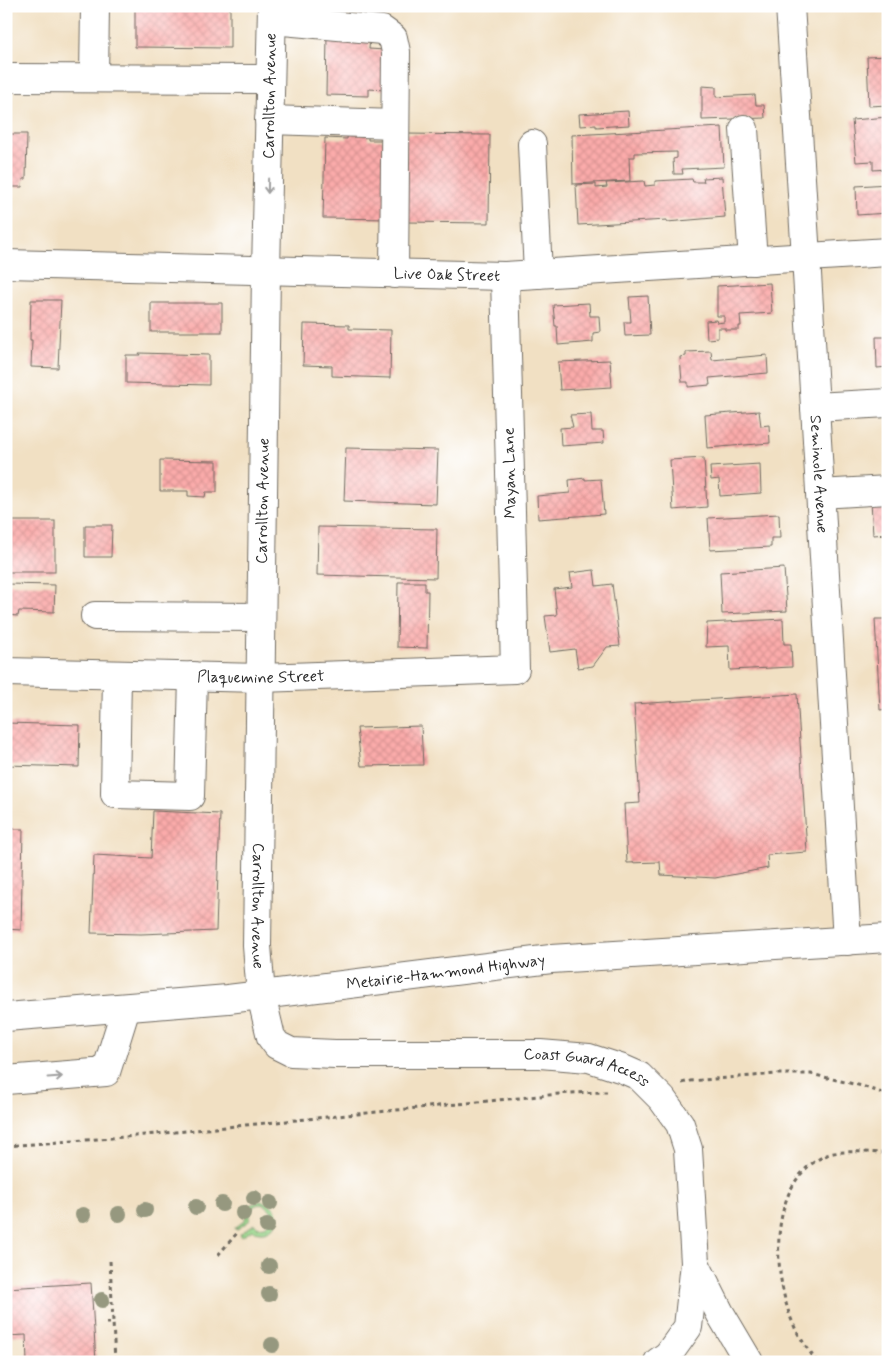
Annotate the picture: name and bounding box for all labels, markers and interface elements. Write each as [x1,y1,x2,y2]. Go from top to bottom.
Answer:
street label: Carrollton Avenue [258,33,282,159]
one-way arrow [263,178,273,194]
street label: Live Oak Street [393,263,500,286]
street label: Seminole Avenue [805,414,833,534]
street label: Mayan Lane [499,427,521,519]
street label: Carrollton Avenue [251,438,275,564]
street label: Plaquemine Street [197,665,325,689]
street label: Carrollton Avenue [246,843,269,970]
street label: Metairie-Hammond Highway [345,949,546,995]
street label: Coast Guard Access [523,1044,655,1092]
one-way arrow [47,1072,63,1081]

